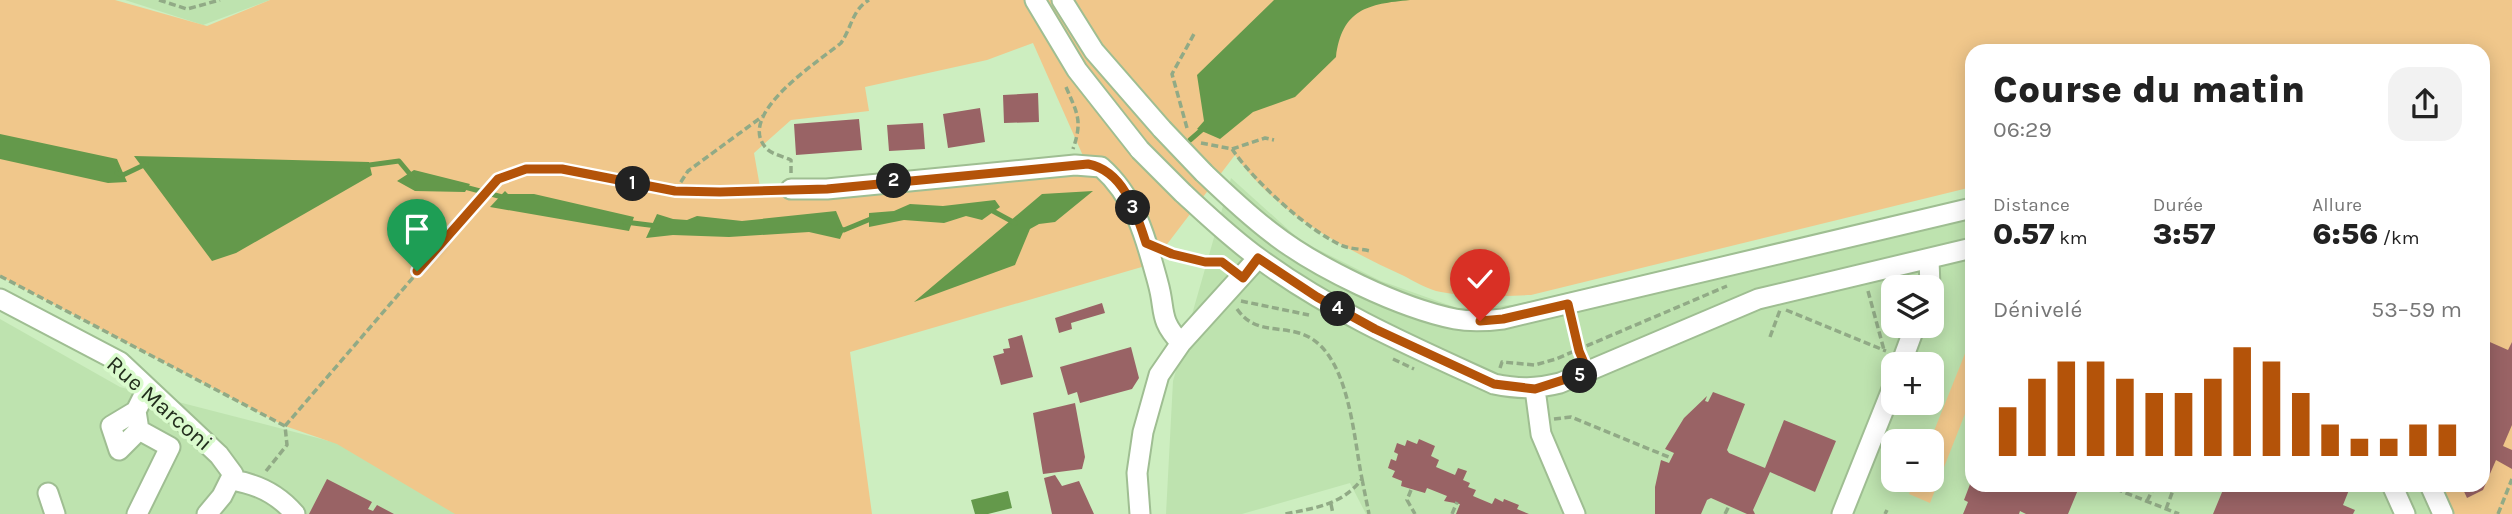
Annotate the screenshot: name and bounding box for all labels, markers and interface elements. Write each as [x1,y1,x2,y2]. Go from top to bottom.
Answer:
text: Course du matin [1993,67,2305,112]
button: share [2388,67,2462,141]
text: 06:29 [1993,116,2052,143]
pin: 2 [876,164,912,198]
pin: 1 [616,166,650,202]
text: 2 [888,169,899,191]
text: 1 [629,172,636,194]
pin: 3 [1116,190,1150,226]
text: Distance [1993,194,2070,216]
text: Durée [2153,194,2203,216]
text: Allure [2312,194,2362,216]
text: 3 [1127,196,1138,218]
pin [387,199,447,271]
icon: arrive [398,210,436,248]
text: 0.57 [1993,216,2055,252]
text: 3:57 [2153,216,2215,252]
text: 6:56 [2312,216,2378,252]
text: km [2055,227,2088,249]
text: /km [2378,227,2419,249]
pin [1450,249,1510,321]
icon: check [1461,260,1499,298]
map controls [1881,275,1944,492]
button: layers [1881,275,1944,338]
pin: 4 [1320,292,1356,326]
text: Dénivelé [1993,296,2082,323]
text: 53–59 m [2371,296,2462,323]
text: 4 [1332,297,1343,319]
street label: Rue Marconi [101,350,218,457]
button: + [1881,352,1944,415]
pin: 5 [1562,358,1598,394]
text: 5 [1574,364,1585,386]
button: − [1881,429,1944,492]

